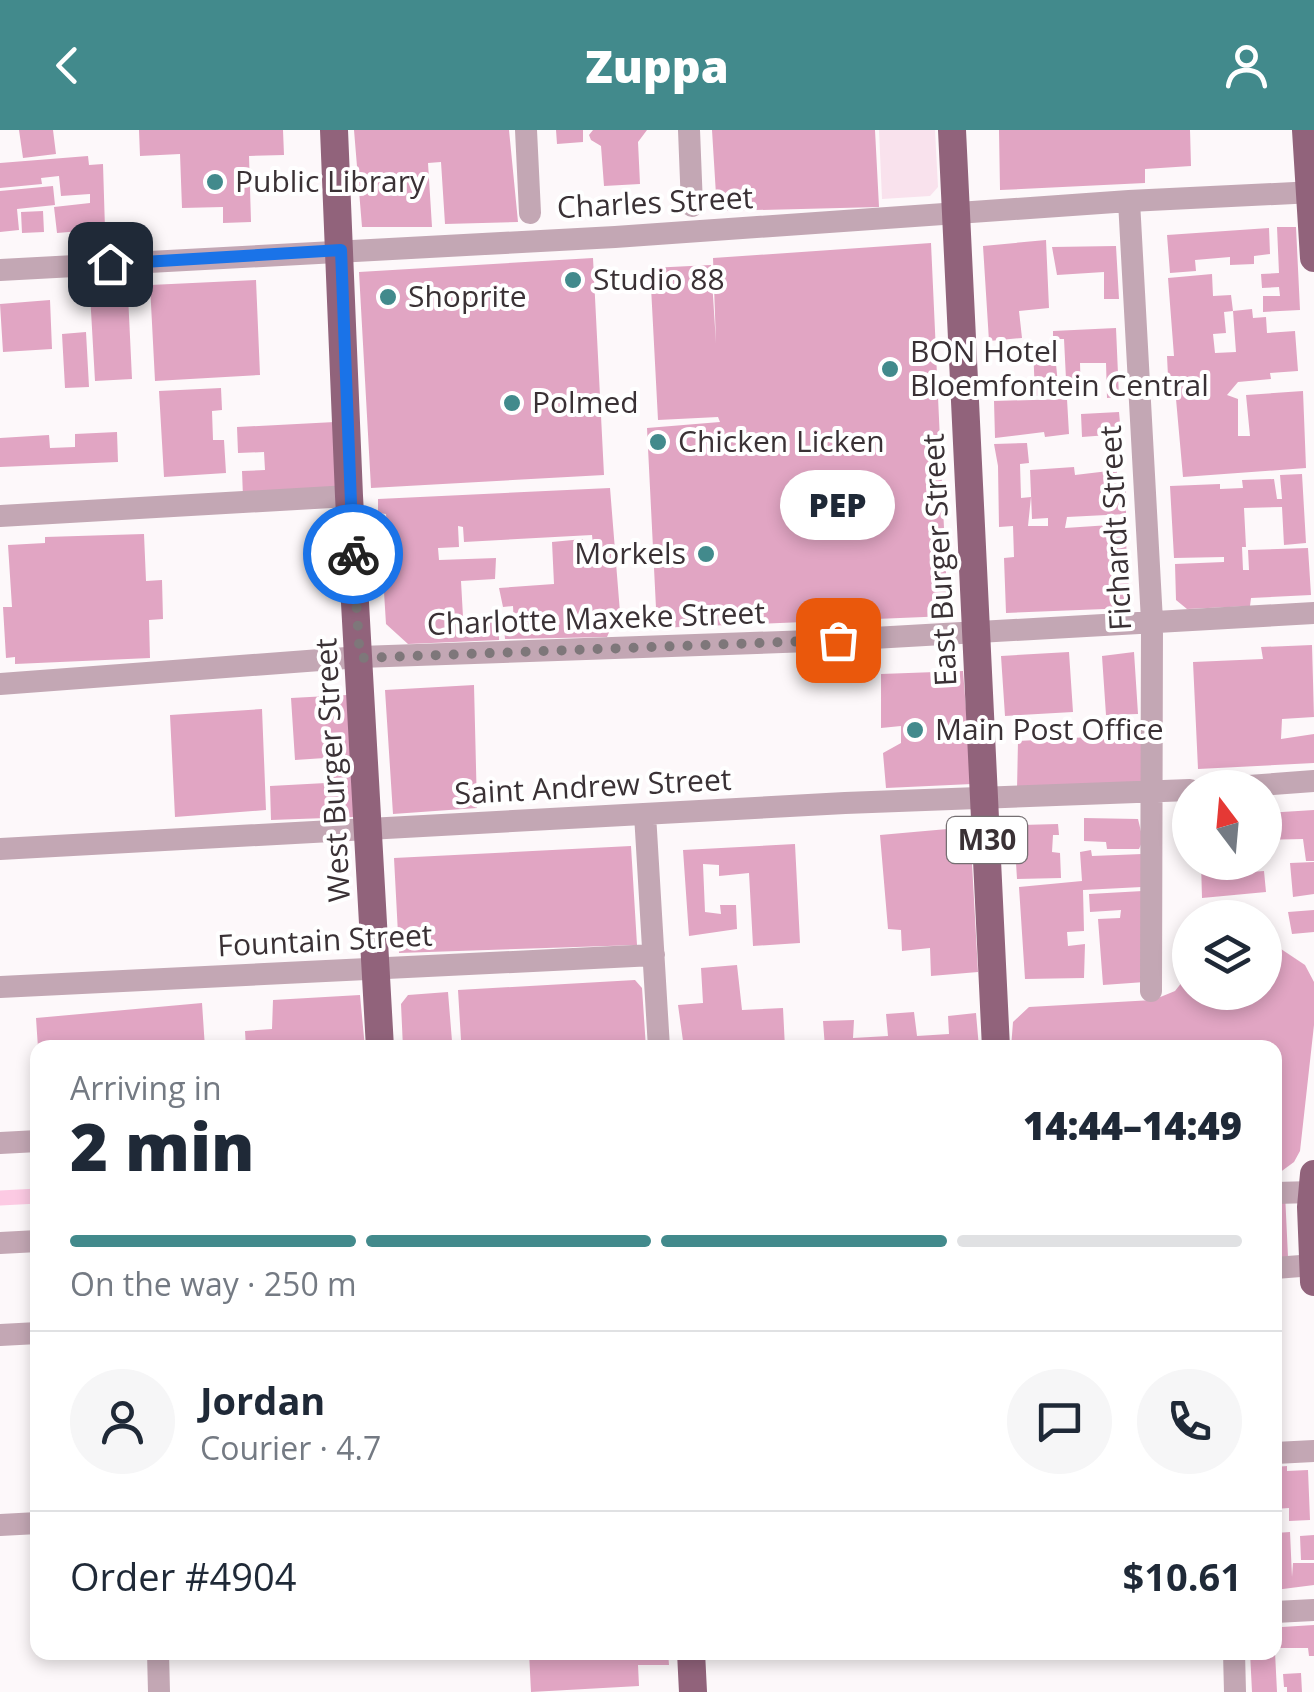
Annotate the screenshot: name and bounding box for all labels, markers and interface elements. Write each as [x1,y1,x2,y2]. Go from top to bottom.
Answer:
text: Zuppa [585,35,729,96]
icon: back [40,38,95,93]
icon: person [1219,38,1274,93]
place label: Public Library [235,160,426,201]
marker: Public Library [204,171,226,193]
street label: Charles Street [556,176,754,227]
pin [68,222,153,307]
icon: home [83,237,138,292]
place label: Studio 88 [593,258,725,299]
marker: Studio 88 [562,269,584,291]
place label: Shoprite [408,275,527,316]
marker: Shoprite [377,286,399,308]
place label: BON Hotel Bloemfontein Central [910,330,1209,405]
marker: BON Hotel Bloemfontein Central [879,358,901,380]
place label: Polmed [532,381,639,422]
marker: Polmed [501,392,523,414]
place label: Chicken Licken [678,420,885,461]
street label: Fichardt Street [1089,424,1140,632]
marker: Chicken Licken [647,431,669,453]
street label: East Burger Street [911,433,966,688]
callout: PEP [780,470,896,540]
text: PEP [809,483,867,526]
courier [303,504,403,604]
icon: bike [326,527,381,582]
place label: Morkels [574,532,686,573]
marker: Morkels [695,543,717,565]
street label: Charlotte Maxeke Street [426,591,766,644]
pin [796,598,881,683]
icon: bag [811,613,866,668]
street label: West Burger Street [304,637,359,903]
place label: Main Post Office [935,708,1164,749]
marker: Main Post Office [904,719,926,741]
street label: Saint Andrew Street [453,758,732,813]
north arrow [1172,770,1282,880]
map controls [1172,770,1282,1010]
road number: M30 [947,817,1027,863]
button: layers [1172,900,1282,1010]
street label: Fountain Street [216,913,433,966]
text: Arriving in [70,1066,222,1109]
text: 14:44–14:49 [1023,1099,1242,1151]
text: 2 min [70,1102,255,1190]
text: On the way · 250 m [70,1262,357,1305]
button: person [70,1369,175,1474]
button: chat [1007,1369,1112,1474]
button: phone [1137,1369,1242,1474]
text: Jordan [200,1374,325,1426]
text: Courier · 4.7 [200,1426,381,1469]
text: Order #4904 [70,1550,297,1602]
text: $10.61 [1123,1550,1242,1602]

